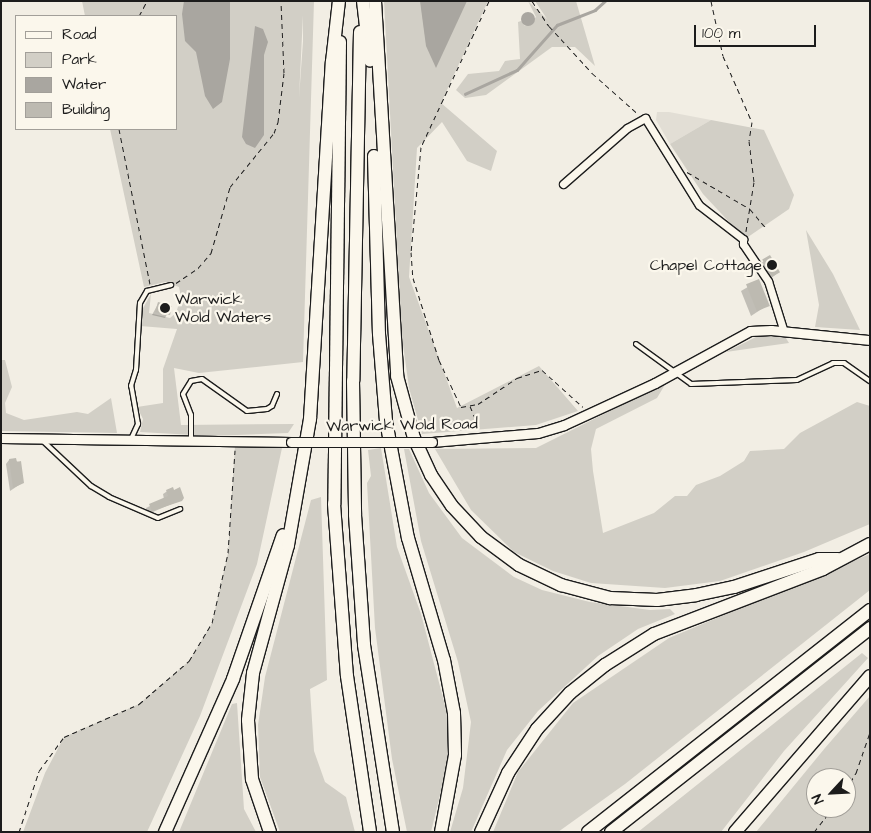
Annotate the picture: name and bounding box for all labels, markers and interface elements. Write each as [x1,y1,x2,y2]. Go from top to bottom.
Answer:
legend [15,15,178,130]
scale bar [696,15,818,47]
text: 100 m [702,23,741,44]
text: Road [62,24,96,45]
text: Park [62,49,97,70]
text: Water [62,74,106,95]
text: Building [62,99,110,120]
place label: Chapel Cottage [650,255,762,275]
marker: Chapel Cottage [766,259,778,271]
place label: Warwick Wold Waters [175,289,271,327]
marker: Warwick Wold Waters [159,302,171,314]
street label: Warwick Wold Road [326,414,478,436]
north arrow [806,768,856,818]
text: N [807,791,829,807]

